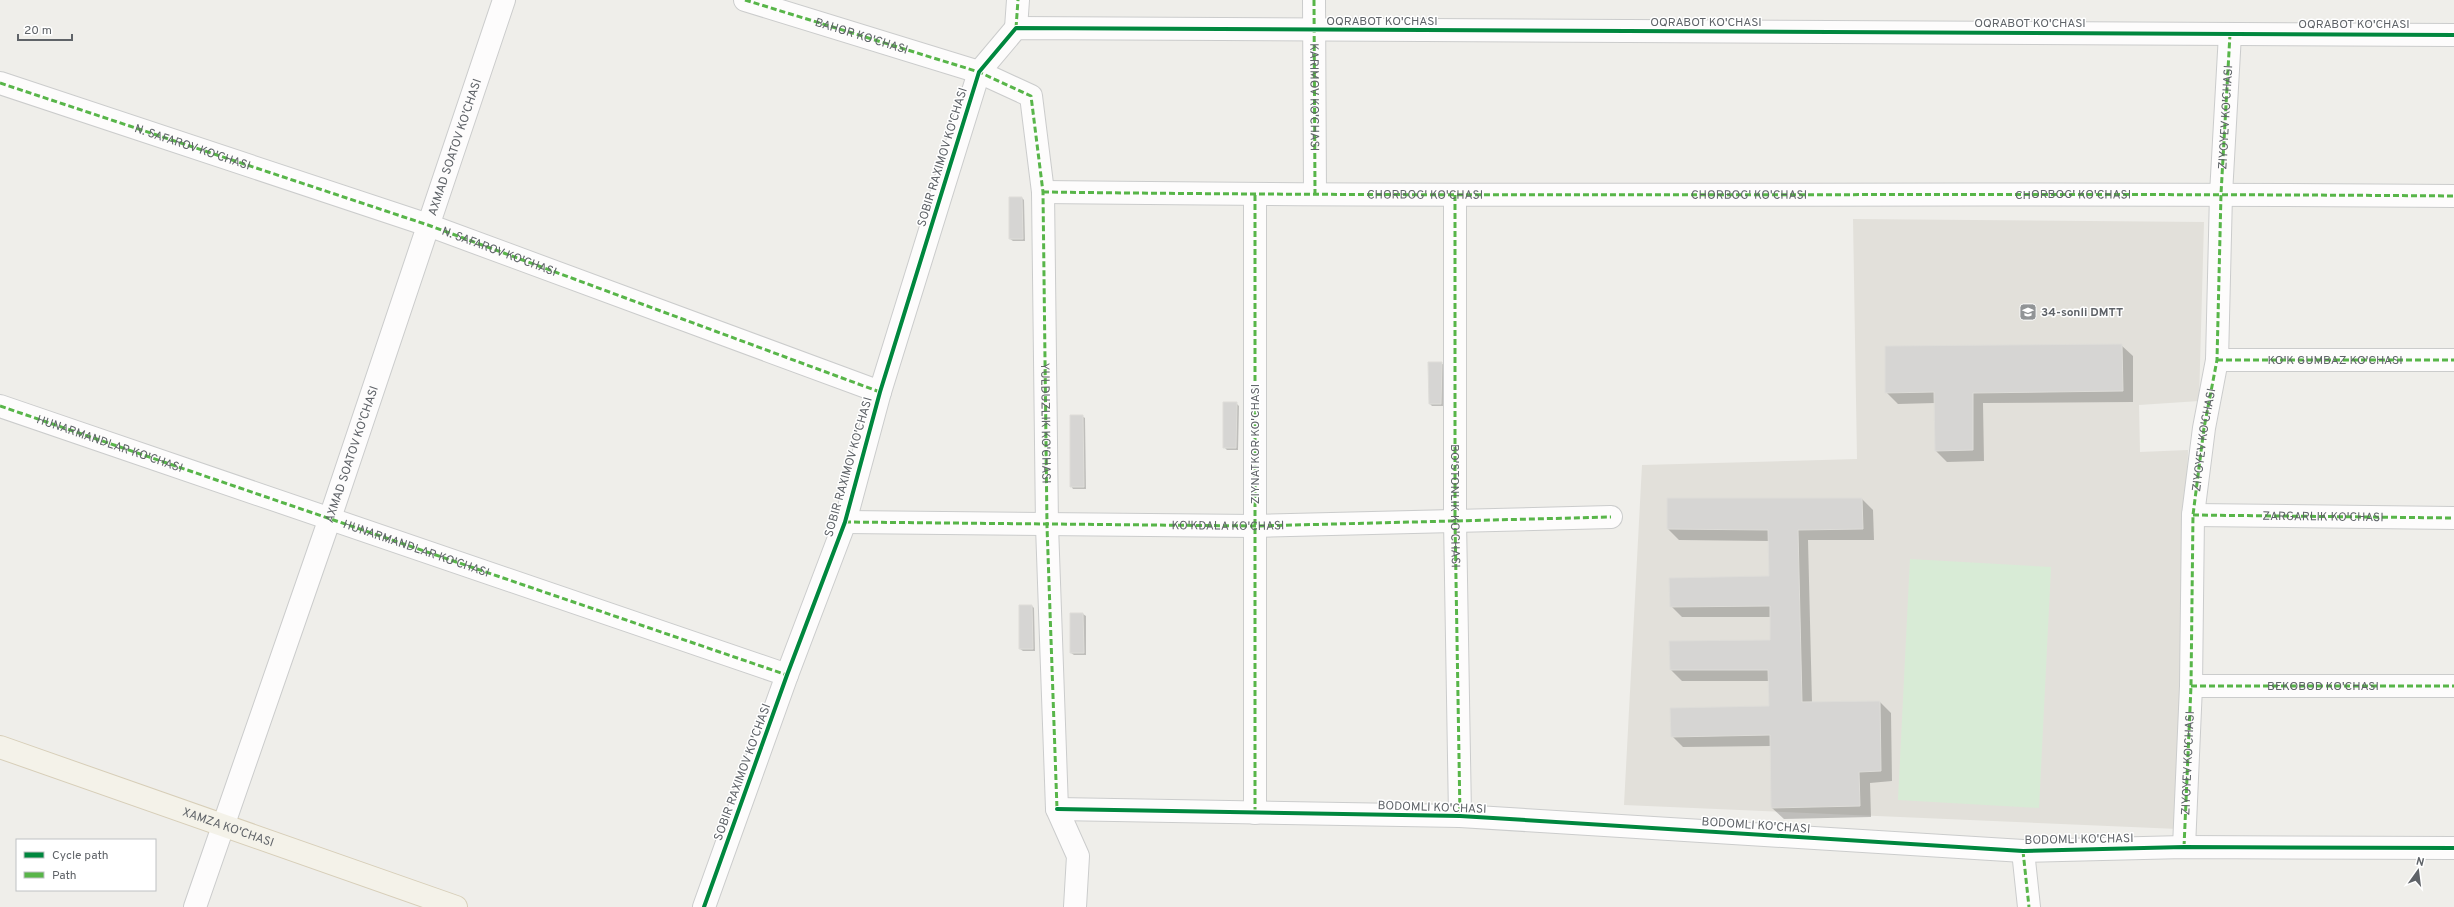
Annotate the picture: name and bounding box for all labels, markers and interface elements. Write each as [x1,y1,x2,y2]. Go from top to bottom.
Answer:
street label: OQRABOT KO'CHASI [1326,14,1438,30]
street label: BAHOR KO'CHASI [813,15,910,59]
street label: OQRABOT KO'CHASI [1650,15,1762,31]
scale bar [18,16,72,42]
street label: OQRABOT KO'CHASI [1974,16,2086,32]
street label: OQRABOT KO'CHASI [2298,17,2410,33]
text: 20 m [24,23,52,39]
street label: KARIMOV KO'CHASI [1305,43,1322,151]
street label: ZIYOYEV KO'CHASI [2215,65,2237,170]
street label: AXMAD SOATOV KO'CHASI [425,77,486,218]
street label: SOBIR RAXIMOV KO'CHASI [914,86,972,229]
street label: N. SAFAROV KO'CHASI [132,121,252,175]
street label: CHORBOG' KO'CHASI [1367,188,1483,204]
street label: CHORBOG' KO'CHASI [1691,188,1807,204]
street label: CHORBOG' KO'CHASI [2015,188,2131,204]
street label: N. SAFAROV KO'CHASI [439,224,559,281]
school or university icon: 34-sonli DMTT [2018,302,2038,322]
place label: 34-sonli DMTT [2041,305,2123,321]
street label: KO'K GUMBAZ KO'CHASI [2267,353,2403,369]
street label: YULDUZLIK KO'CHASI [1036,363,1053,484]
street label: AXMAD SOATOV KO'CHASI [322,384,383,525]
street label: ZIYNATKOR KO'CHASI [1248,384,1264,504]
street label: ZIYOYEV KO'CHASI [2189,387,2220,493]
street label: SOBIR RAXIMOV KO'CHASI [821,395,877,539]
street label: HUNARMANDLAR KO'CHASI [34,412,185,477]
street label: BO'STONLIK KO'CHASI [1446,444,1463,568]
street label: ZARGARLIK KO'CHASI [2262,509,2384,526]
street label: HUNARMANDLAR KO'CHASI [341,517,491,582]
street label: KO'KDALA KO'CHASI [1171,518,1285,535]
street label: BEKOBOD KO'CHASI [2267,679,2379,695]
street label: SOBIR RAXIMOV KO'CHASI [711,702,775,843]
street label: ZIYOYEV KO'CHASI [2178,711,2199,816]
street label: BODOMLI KO'CHASI [1377,798,1487,818]
street label: XAMZA KO'CHASI [180,805,276,851]
street label: BODOMLI KO'CHASI [1701,814,1811,838]
street label: BODOMLI KO'CHASI [2024,831,2134,849]
legend [16,839,156,891]
text: Cycle path [52,848,109,864]
north arrow [2398,851,2438,891]
text: N [2415,855,2426,870]
text: Path [52,868,77,884]

